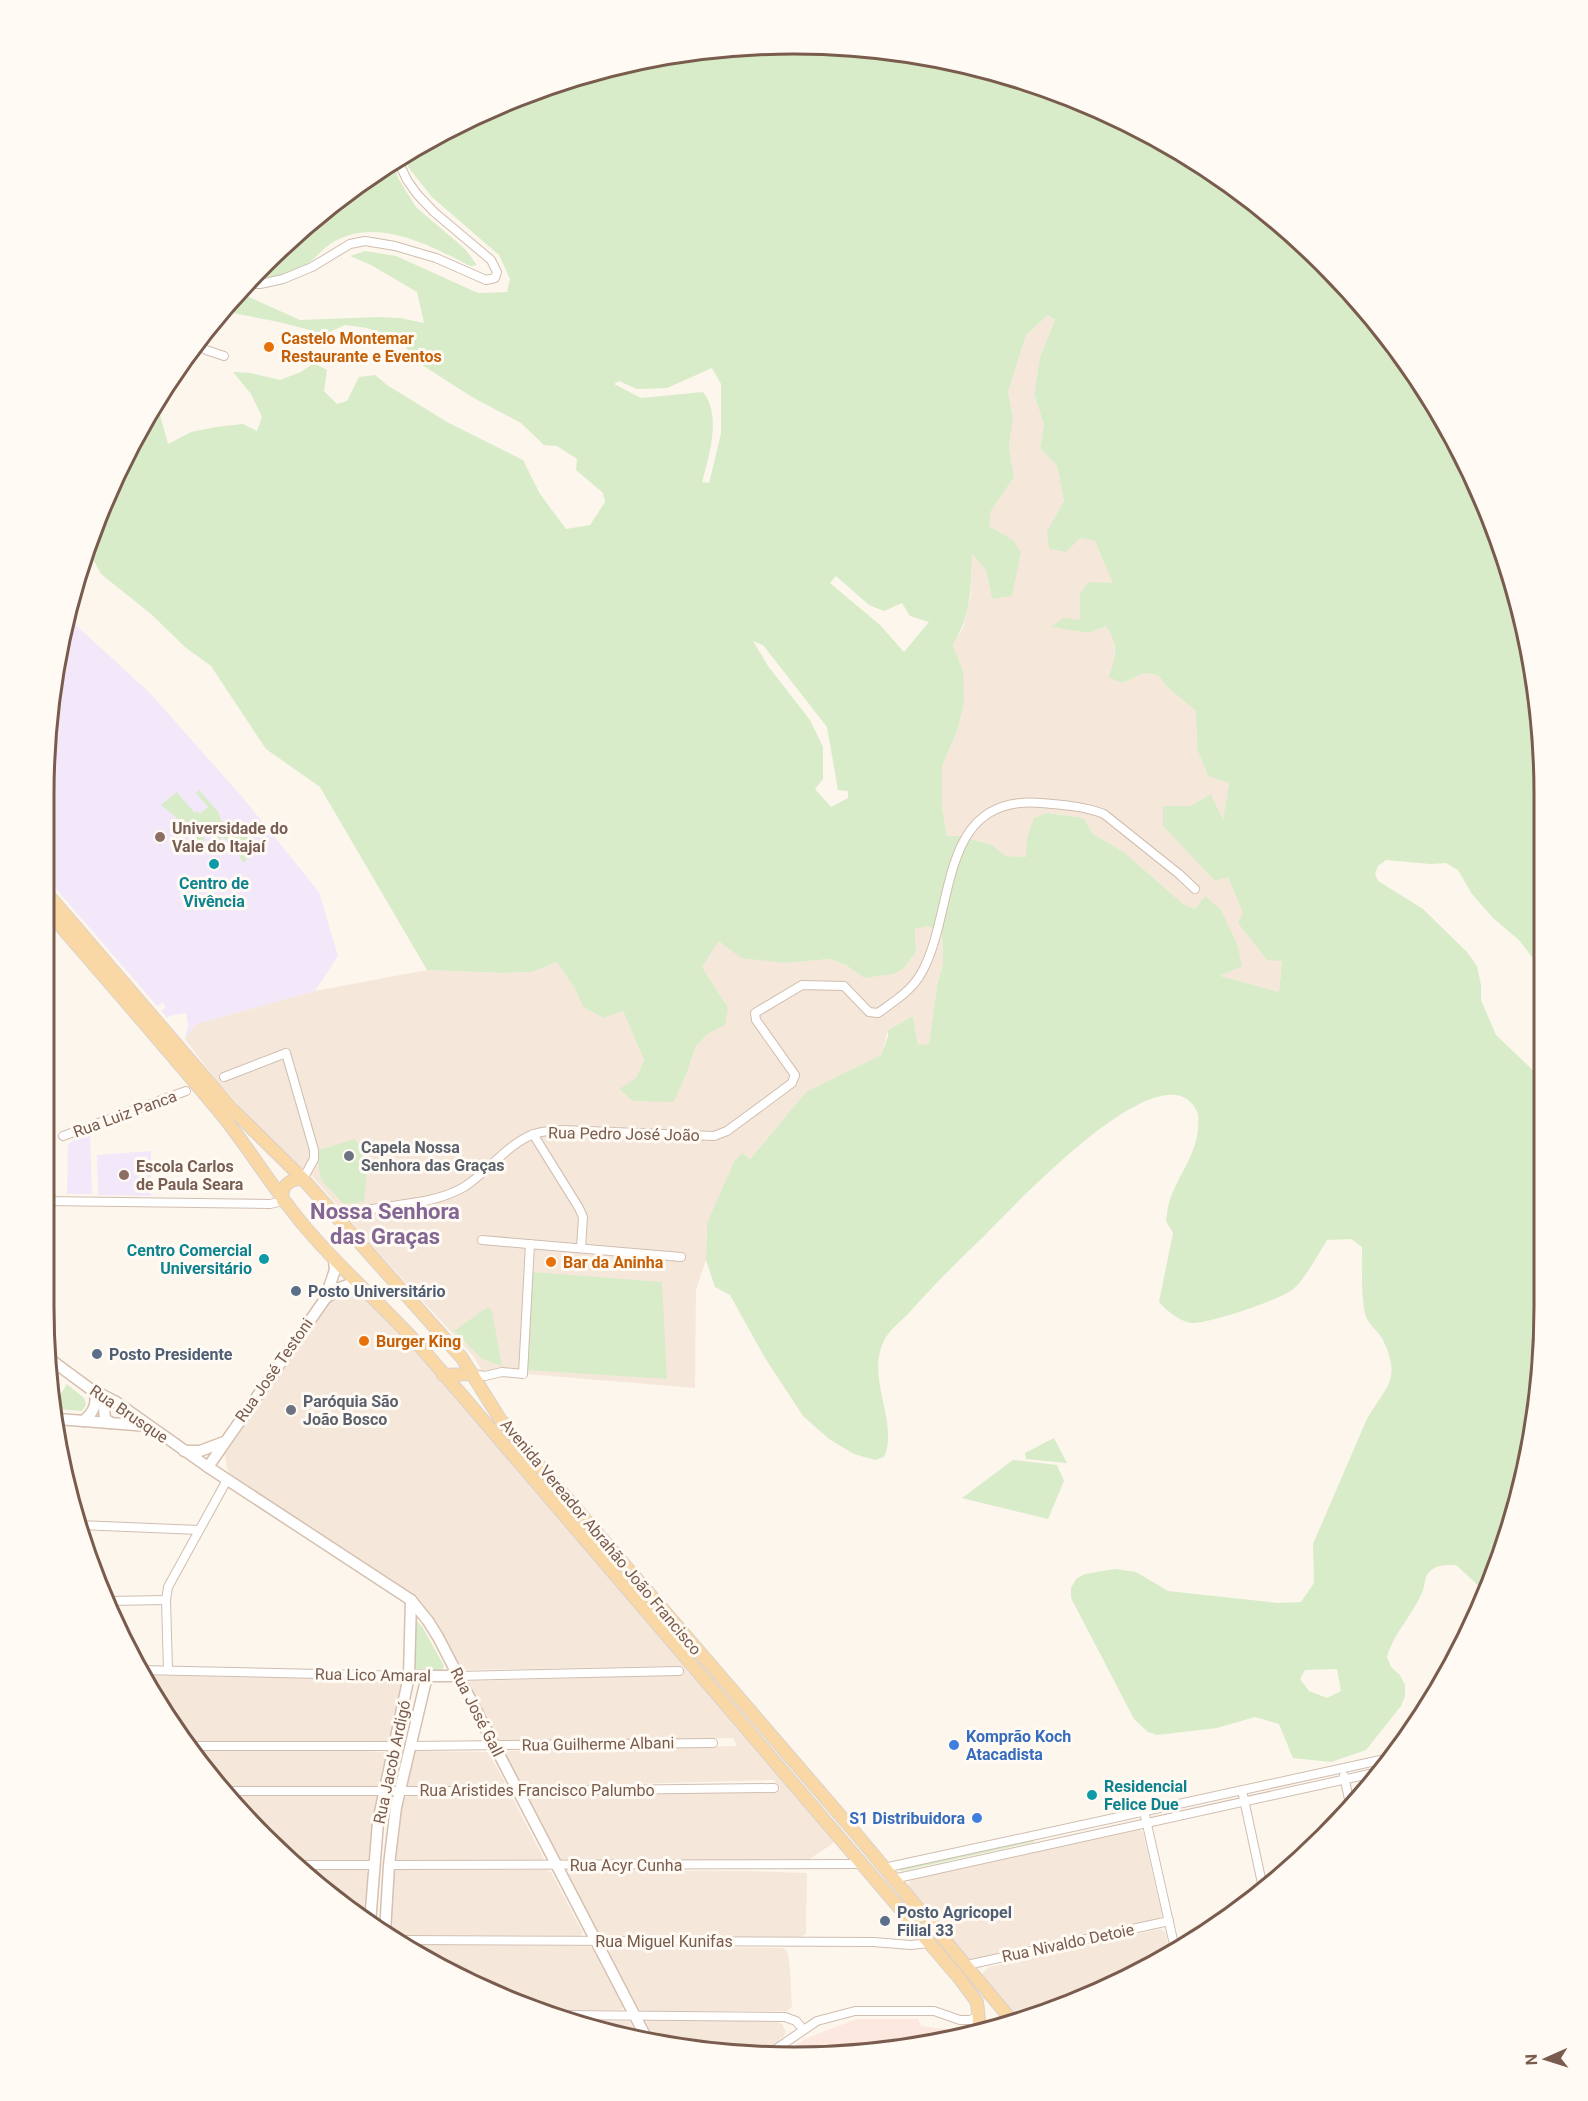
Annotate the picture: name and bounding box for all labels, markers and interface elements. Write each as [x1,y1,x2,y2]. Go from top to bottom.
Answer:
place label: Castelo Montemar Restaurante e Eventos [281,329,442,366]
marker: Castelo Montemar Restaurante e Eventos [262,340,276,354]
place label: Universidade do Vale do Itajaí [172,819,288,856]
marker: Universidade do Vale do Itajaí [153,830,167,844]
marker: Centro de Vivência [207,857,221,871]
place label: Centro de Vivência [179,874,249,911]
street label: Rua Luiz Panca [71,1086,179,1142]
street label: Rua Pedro José João [548,1123,700,1145]
place label: Capela Nossa Senhora das Graças [361,1138,505,1175]
marker: Capela Nossa Senhora das Graças [342,1149,356,1163]
place label: Escola Carlos de Paula Seara [136,1157,244,1194]
marker: Escola Carlos de Paula Seara [117,1168,131,1182]
district label: Nossa Senhora das Graças [310,1199,460,1249]
place label: Centro Comercial Universitário [127,1241,252,1278]
marker: Centro Comercial Universitário [257,1252,271,1266]
place label: Bar da Aninha [563,1253,664,1272]
marker: Bar da Aninha [544,1255,558,1269]
place label: Posto Universitário [308,1282,445,1301]
marker: Posto Universitário [289,1284,303,1298]
street label: Rua José Testoni [231,1315,317,1425]
place label: Burger King [376,1332,461,1351]
marker: Burger King [357,1334,371,1348]
place label: Posto Presidente [109,1345,233,1364]
marker: Posto Presidente [90,1347,104,1361]
street label: Rua Brusque [86,1381,172,1447]
place label: Paróquia São João Bosco [303,1392,399,1429]
marker: Paróquia São João Bosco [284,1403,298,1417]
street label: Avenida Vereador Abrahão João Francisco [497,1415,705,1659]
street label: Rua Lico Amaral [315,1664,431,1686]
street label: Rua José Gall [446,1664,508,1760]
street label: Rua Jacob Ardigó [370,1698,414,1826]
place label: Komprão Koch Atacadista [966,1727,1071,1764]
street label: Rua Guilherme Albani [521,1733,675,1755]
marker: Komprão Koch Atacadista [947,1738,961,1752]
place label: Residencial Felice Due [1104,1777,1187,1814]
street label: Rua Aristides Francisco Palumbo [419,1781,655,1800]
marker: Residencial Felice Due [1085,1788,1099,1802]
place label: S1 Distribuidora [849,1809,965,1828]
marker: S1 Distribuidora [970,1811,984,1825]
street label: Rua Acyr Cunha [570,1856,682,1875]
place label: Posto Agricopel Filial 33 [897,1903,1012,1940]
marker: Posto Agricopel Filial 33 [878,1914,892,1928]
street label: Rua Nivaldo Detoie [1000,1920,1136,1966]
street label: Rua Miguel Kunifas [595,1932,733,1951]
north arrow [1516,2029,1576,2089]
text: N [1522,2054,1541,2066]

